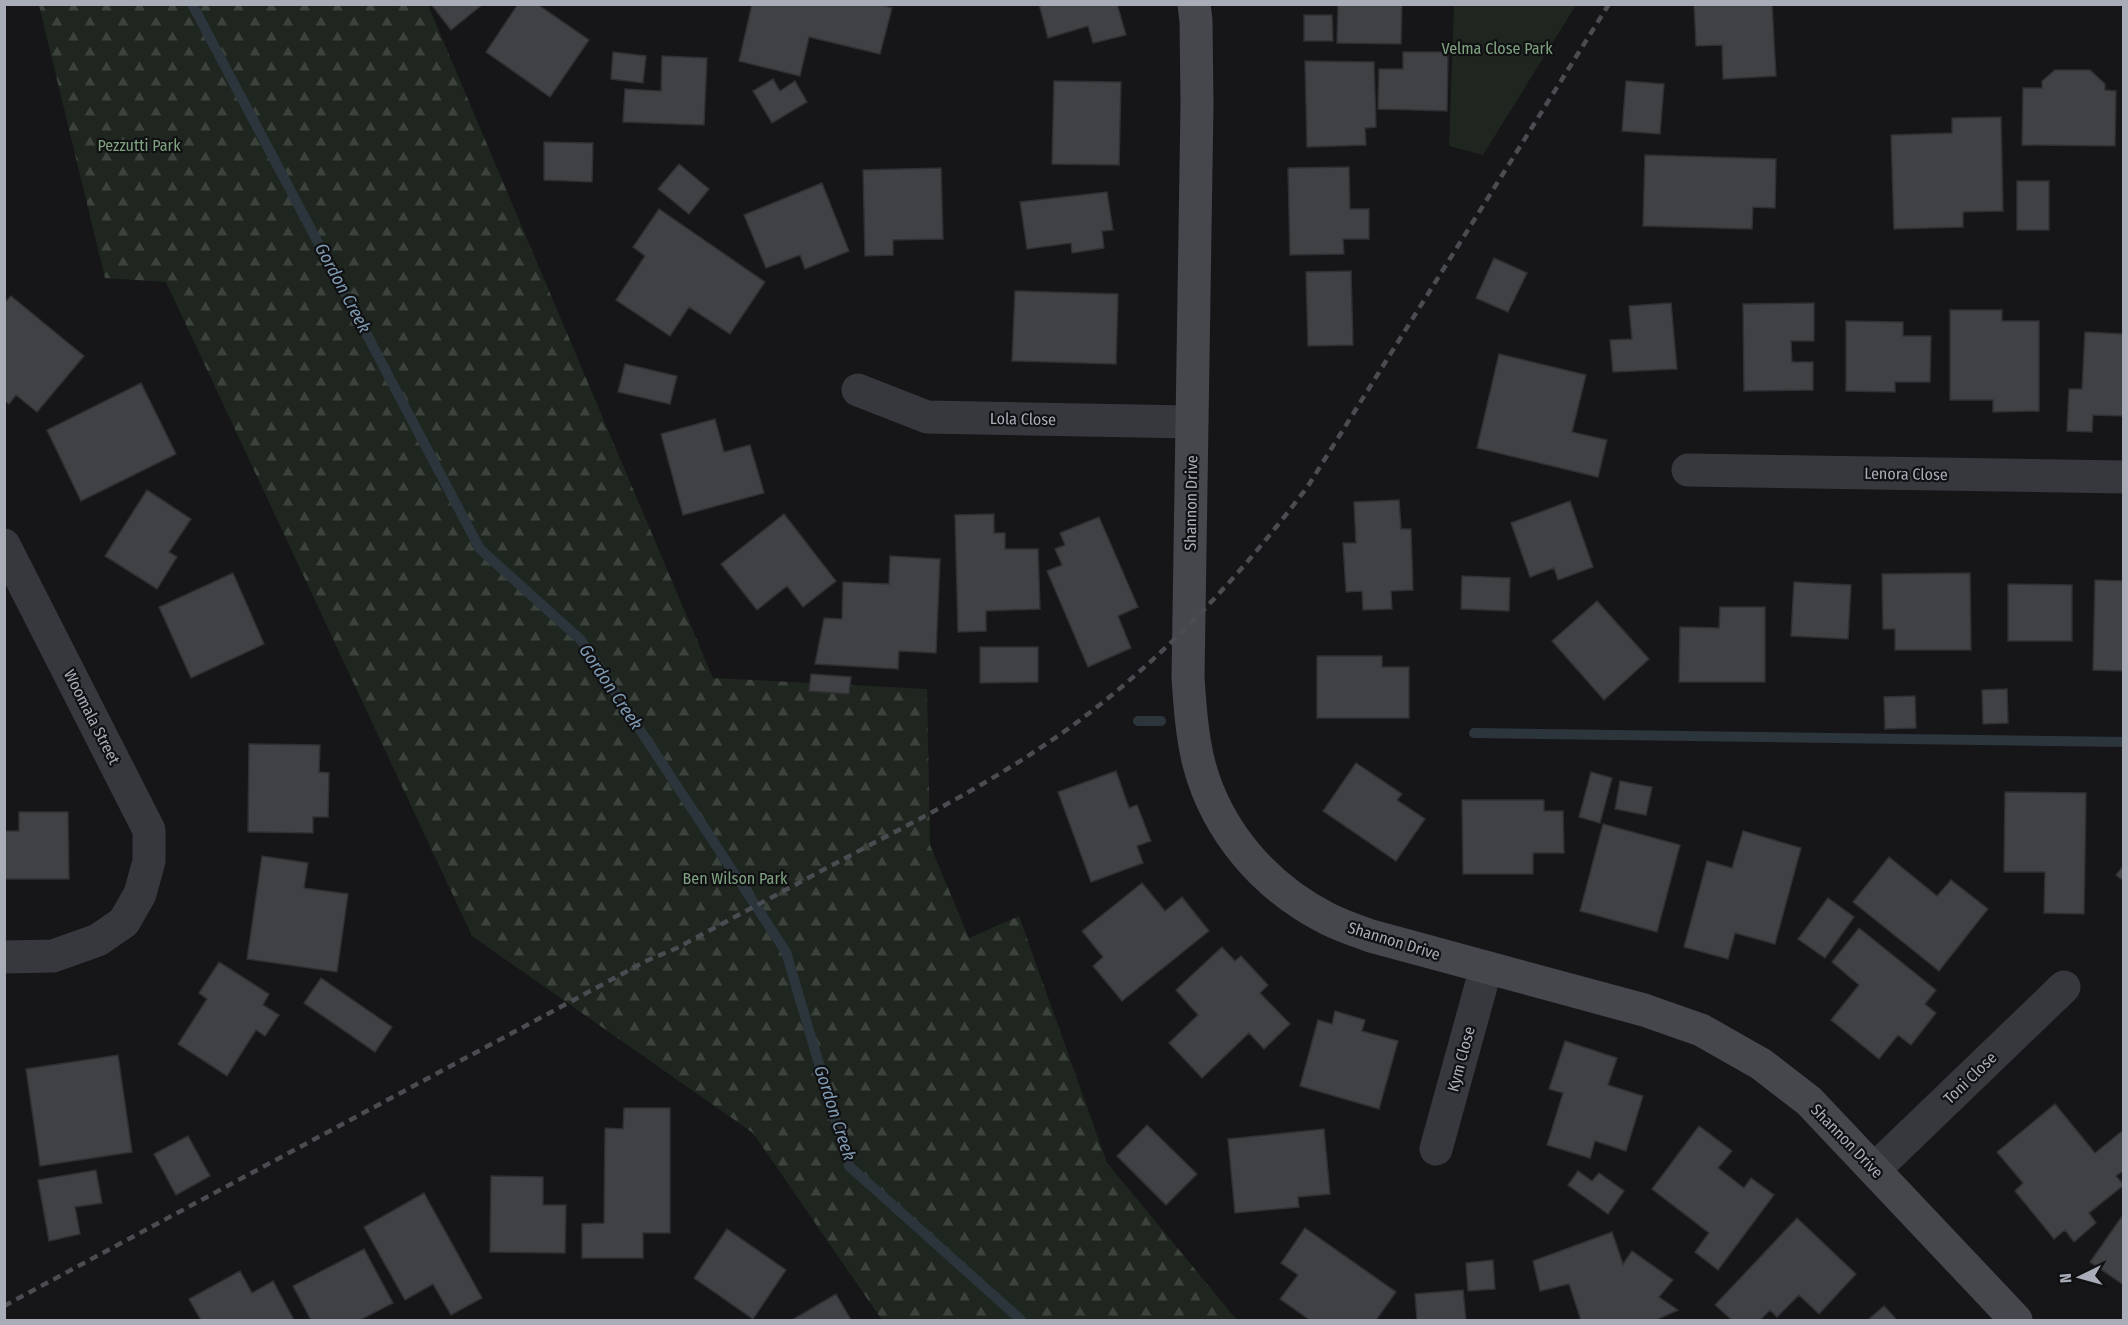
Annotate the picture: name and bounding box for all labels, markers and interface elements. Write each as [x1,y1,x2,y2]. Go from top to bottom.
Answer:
park label: Velma Close Park [1441,39,1553,58]
park label: Pezzutti Park [97,136,181,155]
water label: Gordon Creek [310,239,376,337]
street label: Lola Close [990,409,1056,429]
street label: Shannon Drive [1181,455,1201,551]
street label: Lenora Close [1864,464,1948,484]
water label: Gordon Creek [574,640,648,734]
street label: Woomala Street [60,666,124,768]
park label: Ben Wilson Park [683,869,788,888]
street label: Shannon Drive [1346,918,1443,964]
street label: Kym Close [1443,1024,1479,1094]
street label: Toni Close [1940,1048,2001,1108]
water label: Gordon Creek [809,1063,861,1163]
street label: Shannon Drive [1807,1100,1887,1182]
north arrow [2050,1247,2110,1307]
text: N [2056,1273,2075,1284]

